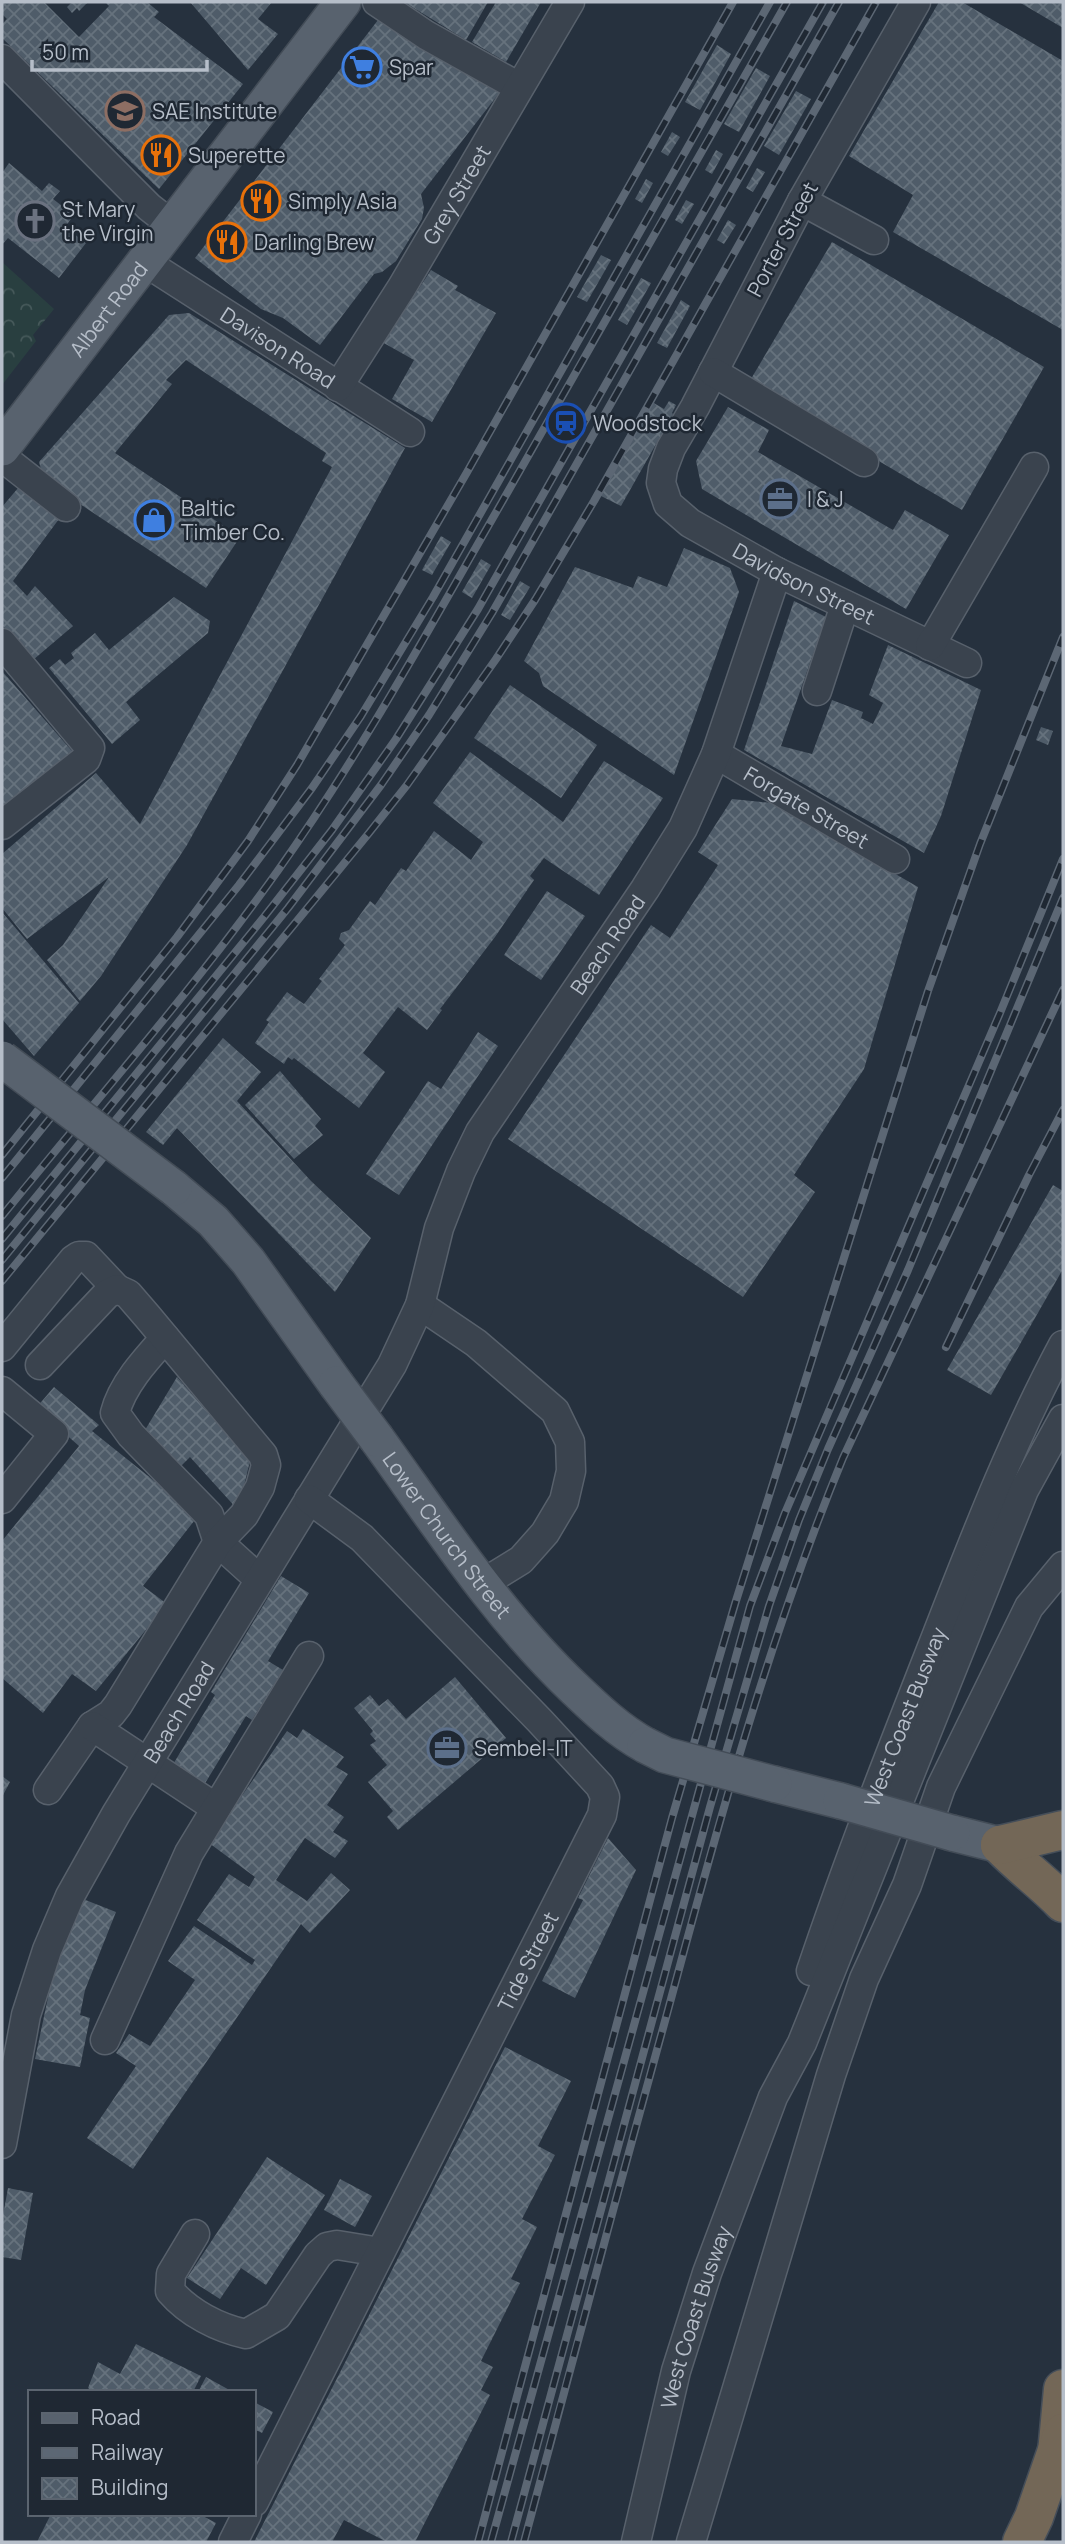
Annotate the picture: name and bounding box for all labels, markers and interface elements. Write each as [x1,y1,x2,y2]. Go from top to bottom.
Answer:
scale bar [32,28,206,72]
text: 50 m [42,38,89,66]
supermarket icon: Spar [341,46,383,88]
place label: Spar [389,53,434,81]
school or university icon: SAE Institute [104,90,146,132]
place label: SAE Institute [152,97,277,125]
restaurant icon: Superette [140,134,182,176]
street label: Grey Street [416,140,497,250]
place label: Superette [188,141,286,169]
street label: Porter Street [740,177,824,301]
restaurant icon: Simply Asia [240,180,282,222]
place label: Simply Asia [288,187,397,215]
place label: St Mary the Virgin [62,195,153,247]
church icon: St Mary the Virgin [14,200,56,242]
restaurant icon: Darling Brew [206,221,248,263]
place label: Darling Brew [254,228,374,256]
street label: Albert Road [63,256,154,362]
street label: Davison Road [215,300,341,394]
station icon: Woodstock [545,402,587,444]
place label: Woodstock [593,409,703,437]
office icon: I & J [759,478,801,520]
place label: I & J [807,485,844,513]
place label: Baltic Timber Co. [181,494,285,546]
shop icon: Baltic Timber Co. [133,499,175,541]
street label: Davidson Street [728,536,880,631]
street label: Forgate Street [739,760,874,855]
street label: Beach Road [564,889,651,1000]
street label: Lower Church Street [377,1446,518,1624]
street label: West Coast Busway [857,1623,952,1811]
street label: Beach Road [137,1656,221,1768]
office icon: Sembel-IT [426,1727,468,1769]
place label: Sembel-IT [474,1734,573,1762]
street label: Tide Street [491,1907,565,2016]
street label: West Coast Busway [654,2221,738,2411]
legend [28,2390,256,2516]
text: Road [91,2403,141,2431]
text: Railway [91,2438,163,2466]
text: Building [91,2473,168,2501]

